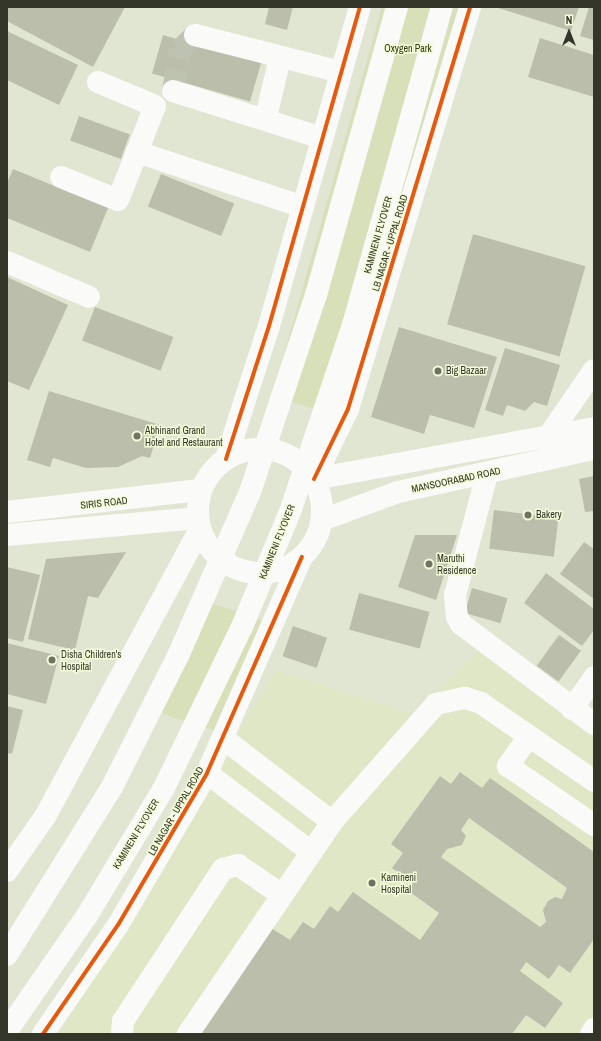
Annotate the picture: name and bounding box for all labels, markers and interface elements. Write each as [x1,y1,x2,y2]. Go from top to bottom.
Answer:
north arrow [549,12,589,52]
text: N [566,13,572,27]
park label: Oxygen Park [384,43,432,55]
street label: LB NAGAR - UPPAL ROAD [369,193,411,293]
street label: KAMINENI FLYOVER [361,195,395,275]
place label: Big Bazaar [446,365,487,377]
marker: Big Bazaar [433,366,443,376]
place label: Abhinand Grand Hotel and Restaurant [145,424,222,448]
marker: Abhinand Grand Hotel and Restaurant [132,431,142,441]
street label: MANSOORABAD ROAD [410,465,502,495]
street label: SIRIS ROAD [80,495,128,511]
street label: KAMINENI FLYOVER [257,503,297,581]
place label: Bakery [536,509,562,521]
marker: Bakery [523,510,533,520]
place label: Maruthi Residence [437,552,476,576]
marker: Maruthi Residence [424,559,434,569]
place label: Disha Children's Hospital [61,648,121,672]
marker: Disha Children's Hospital [46,654,58,666]
street label: LB NAGAR - UPPAL ROAD [146,764,206,858]
street label: KAMINENI FLYOVER [110,797,162,871]
place label: Kamineni Hospital [381,871,416,894]
marker: Kamineni Hospital [366,877,378,889]

